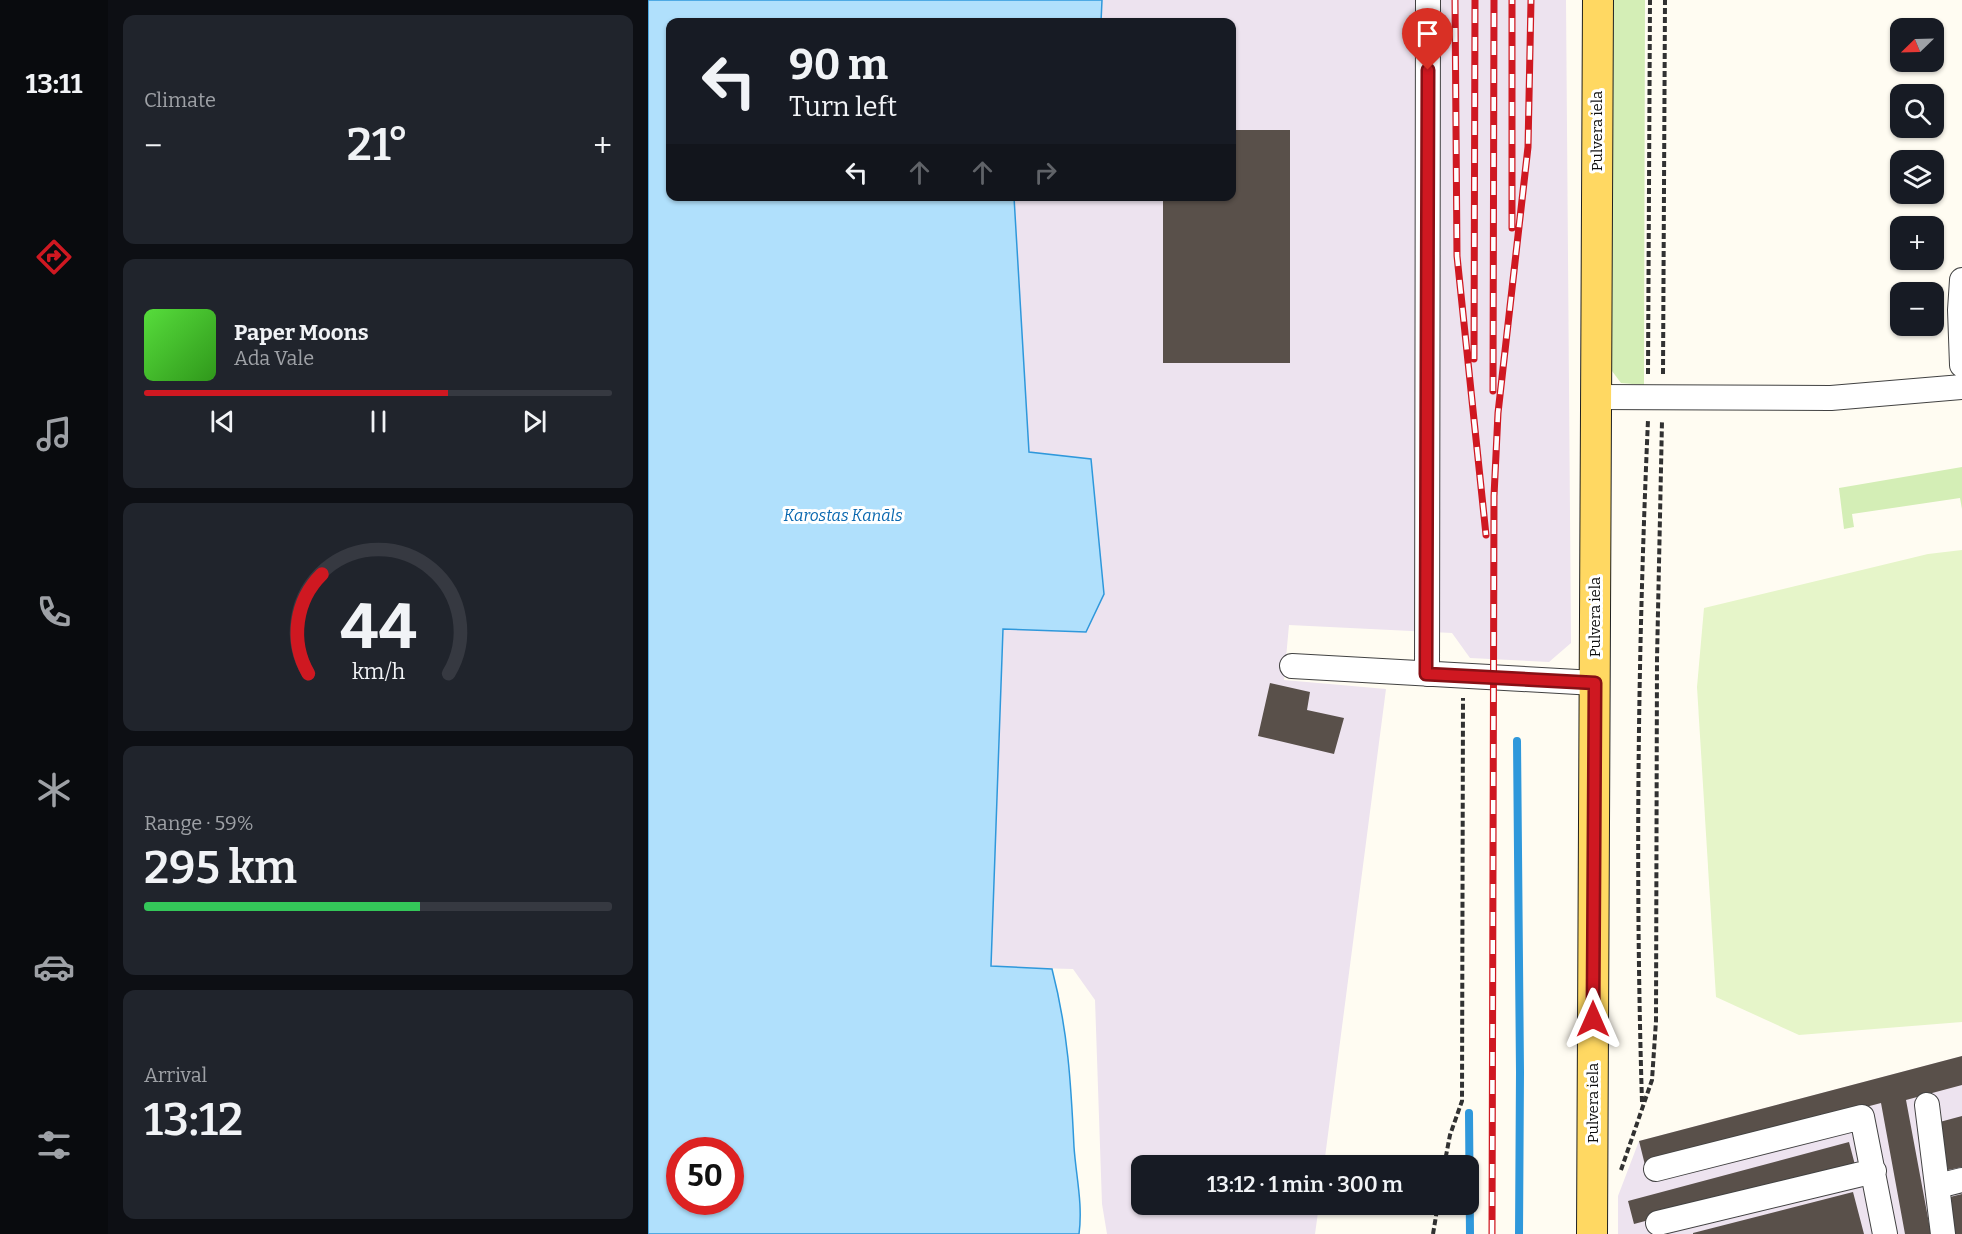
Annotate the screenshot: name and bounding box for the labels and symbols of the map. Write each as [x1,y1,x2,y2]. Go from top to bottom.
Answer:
pin [1402,8,1453,70]
north arrow [1890,18,1944,72]
street label: Pulvera iela [1588,91,1606,171]
water label: Karostas Kanāls [783,506,903,525]
street label: Pulvera iela [1586,577,1604,657]
position arrow [1561,987,1625,1051]
street label: Pulvera iela [1584,1063,1602,1143]
speed limit sign: 50 [666,1137,744,1215]

